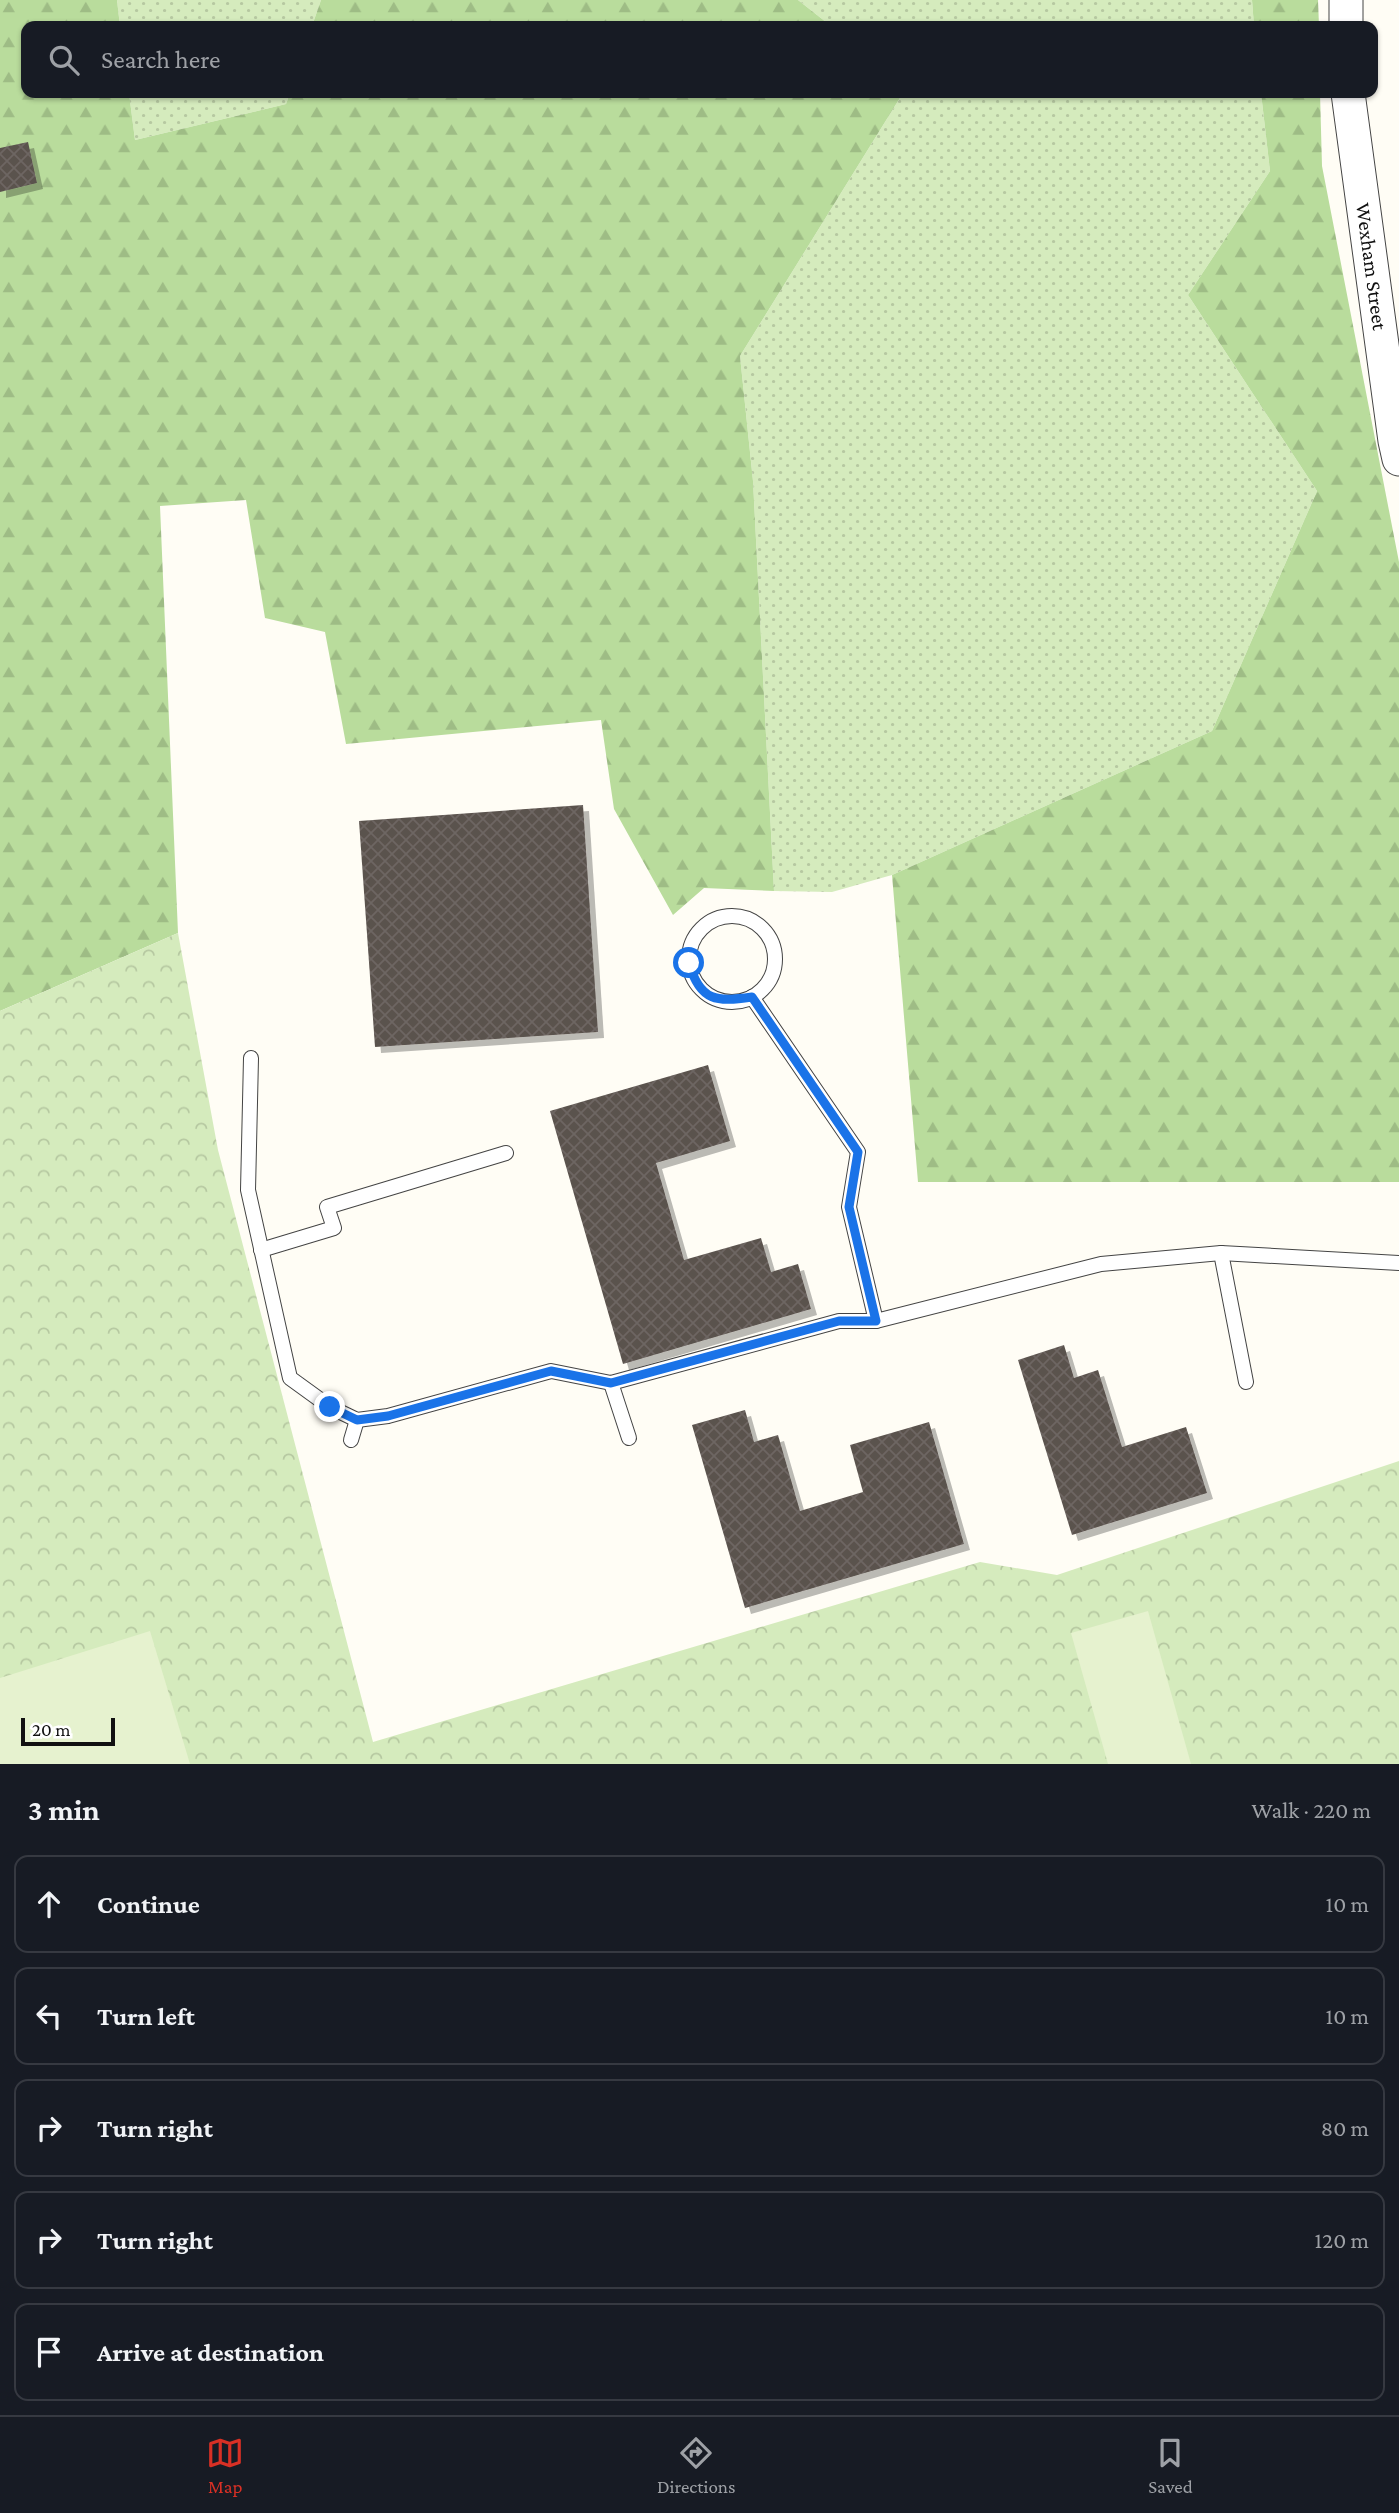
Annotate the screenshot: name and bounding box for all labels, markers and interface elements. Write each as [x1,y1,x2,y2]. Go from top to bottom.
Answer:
search box [21,21,1378,98]
icon: search [45,41,83,79]
text: Search here [101,45,220,74]
street label: Wexham Street [1351,201,1392,333]
route start [673,947,704,978]
route end [314,1391,345,1422]
scale bar [21,1715,116,1747]
text: 20 m [32,1719,71,1740]
text: 3 min [28,1793,100,1826]
text: Walk · 220 m [1251,1797,1371,1823]
icon: ahead [30,1885,68,1923]
text: Continue [97,1890,200,1919]
text: 10 m [1326,1891,1369,1917]
icon: left [30,1997,68,2035]
text: Turn left [97,2002,195,2031]
text: 10 m [1326,2003,1369,2029]
icon: right [30,2109,68,2147]
text: Turn right [97,2114,213,2143]
text: 80 m [1321,2115,1369,2141]
icon: right [30,2221,68,2259]
text: Turn right [97,2226,213,2255]
text: 120 m [1315,2227,1369,2253]
icon: arrive [30,2333,68,2371]
text: Arrive at destination [97,2338,324,2367]
tab: Map [206,2434,244,2497]
tab: Directions [657,2434,736,2497]
tab: Saved [1148,2434,1193,2497]

